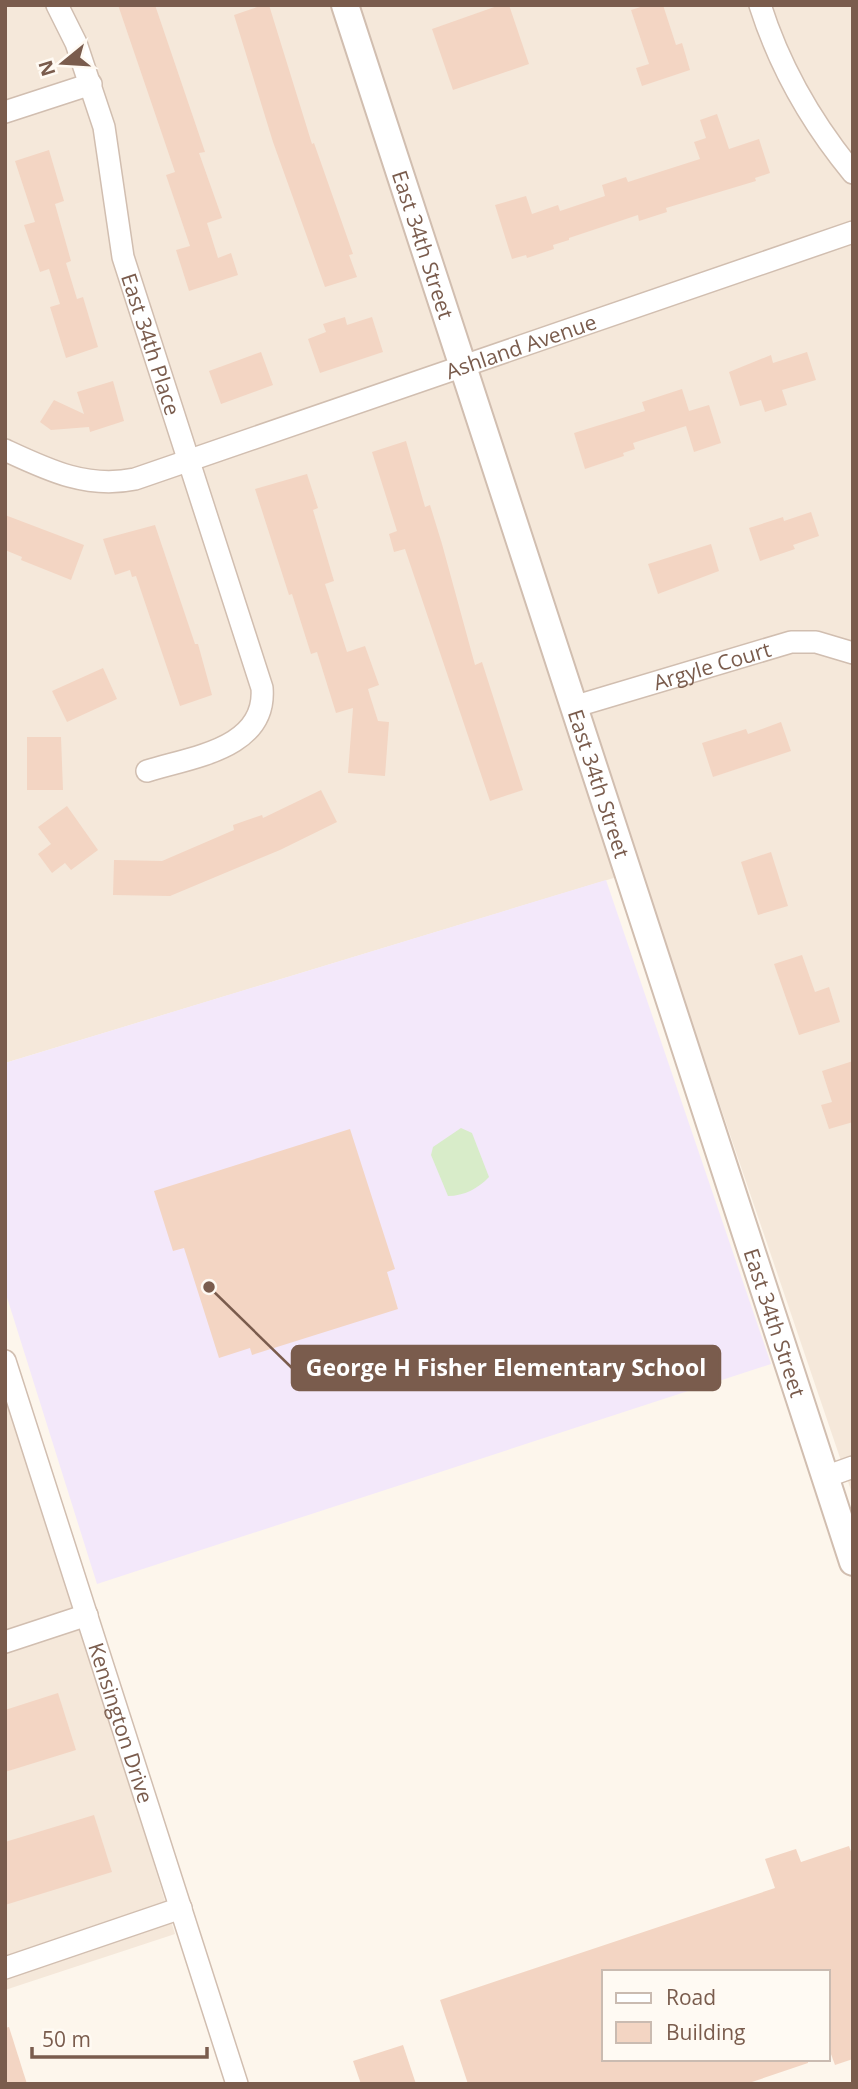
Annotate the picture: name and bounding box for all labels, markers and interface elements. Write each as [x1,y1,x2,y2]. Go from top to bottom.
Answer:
north arrow [28,28,98,98]
text: N [32,57,62,80]
street label: East 34th Street [386,167,461,323]
street label: East 34th Place [115,270,187,419]
street label: Ashland Avenue [442,307,600,385]
street label: Argyle Court [650,635,774,696]
street label: East 34th Street [562,706,636,862]
street label: East 34th Street [738,1245,812,1401]
callout: George H Fisher Elementary School [292,1346,720,1390]
text: George H Fisher Elementary School [306,1351,706,1383]
street label: Kensington Drive [82,1639,160,1807]
legend [602,1970,830,2061]
text: Road [666,1983,716,2011]
scale bar [32,2016,206,2060]
text: Building [666,2018,745,2046]
text: 50 m [42,2025,91,2053]

